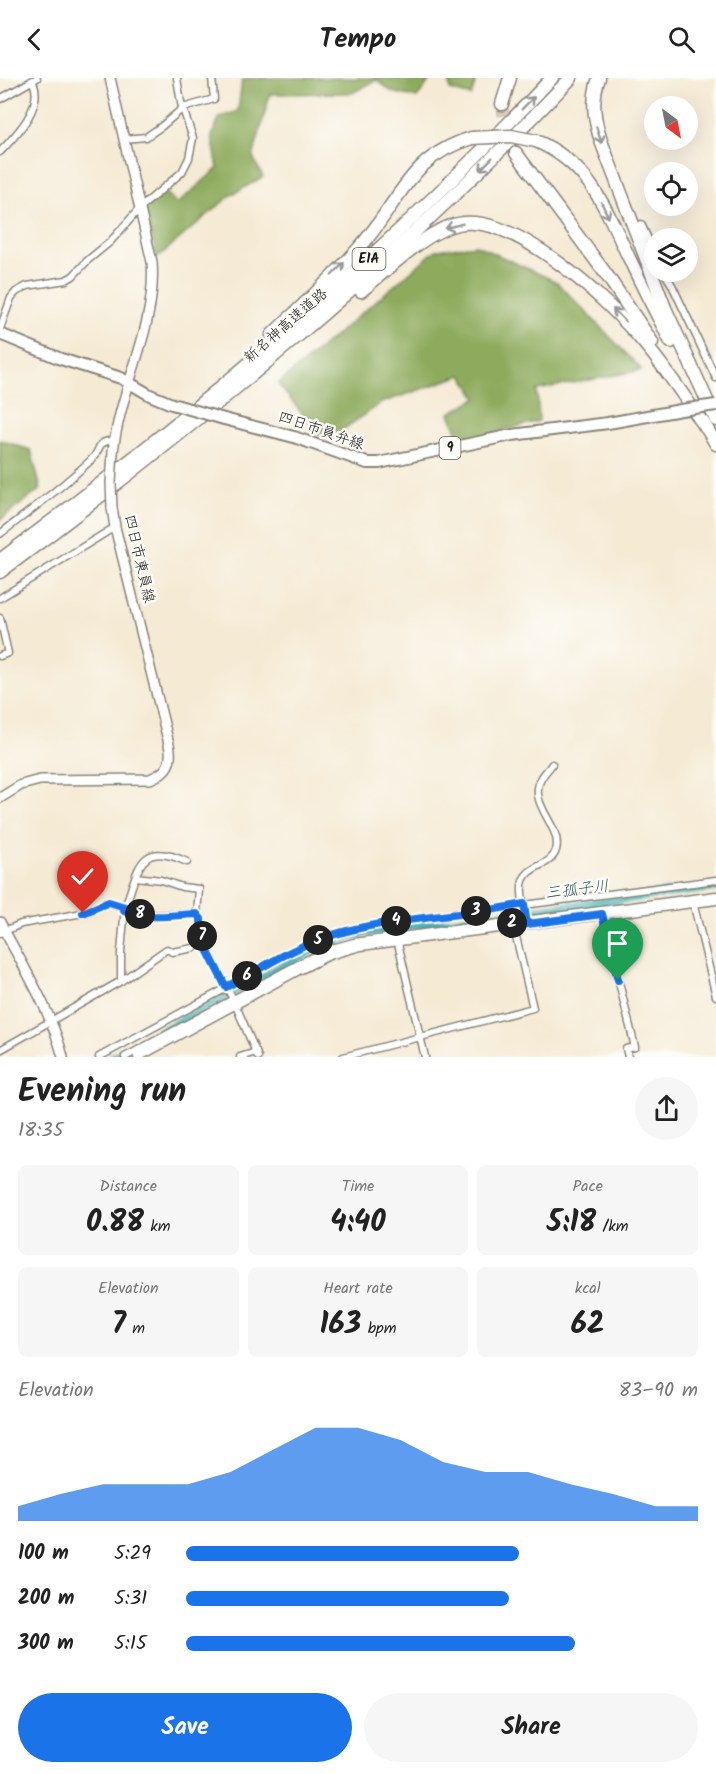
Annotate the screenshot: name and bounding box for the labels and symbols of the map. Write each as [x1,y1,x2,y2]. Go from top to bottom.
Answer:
one-way arrow [520,96,535,111]
north arrow [644,96,698,150]
one-way arrow [594,125,605,144]
one-way arrow [478,157,493,172]
one-way arrow [600,201,612,219]
one-way arrow [445,221,464,232]
road number: E1A [352,248,386,270]
one-way arrow [331,262,346,277]
street label: 新名神高速道路 [238,282,334,370]
one-way arrow [611,308,626,323]
street label: 四日市員弁線 [275,405,367,457]
road number: 9 [440,437,460,459]
street label: 四日市東員線 [117,512,161,606]
pin [57,851,108,913]
water label: 三孤子川 [544,874,610,906]
pin: 3 [461,896,491,926]
pin: 8 [125,899,155,929]
pin: 4 [381,906,411,936]
pin: 2 [497,908,527,938]
pin [592,918,643,980]
pin: 7 [187,921,217,951]
pin: 5 [303,925,333,955]
pin: 6 [232,961,262,991]

